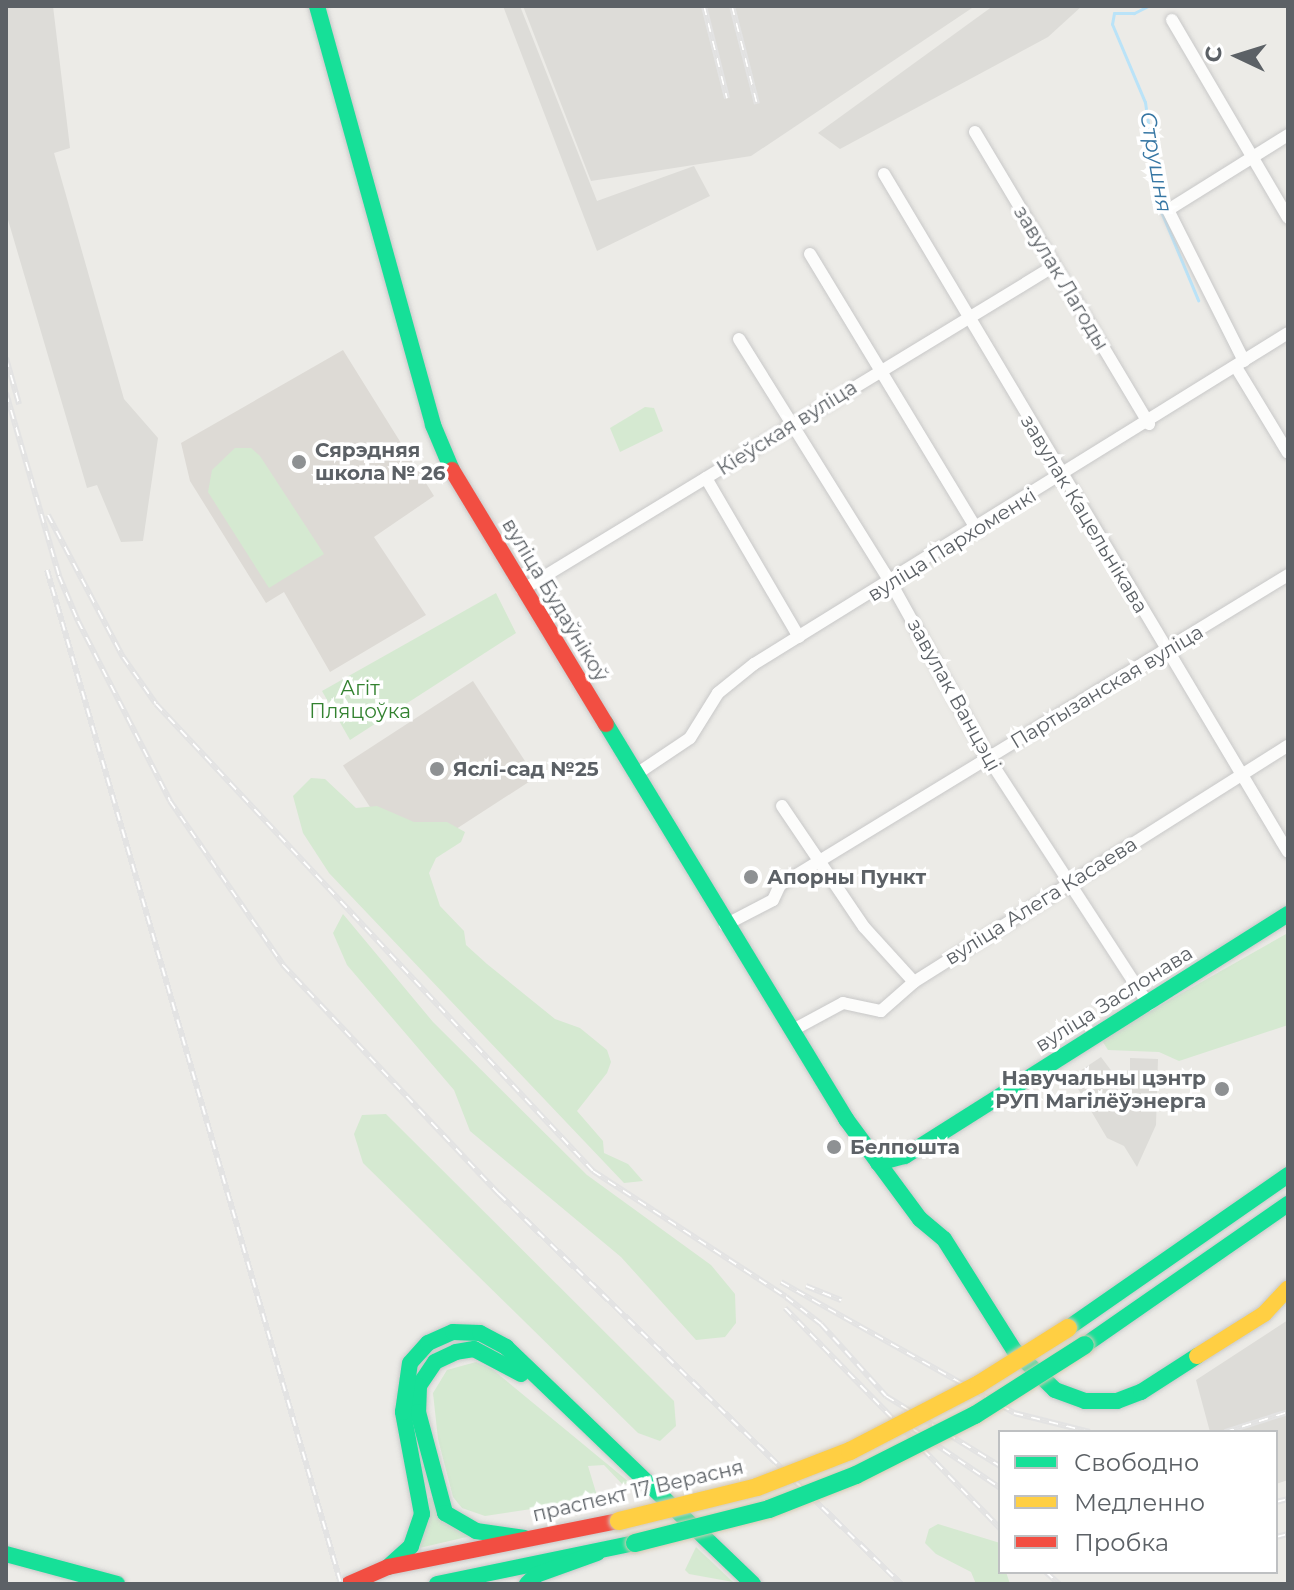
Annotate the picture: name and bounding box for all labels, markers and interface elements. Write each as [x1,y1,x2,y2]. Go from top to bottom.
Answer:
north arrow [1198,16,1278,96]
text: С [1200,45,1228,63]
water label: Струшня [1134,110,1178,214]
street label: завулак Лагоды [1008,201,1114,355]
street label: Кіеўская вуліца [713,375,861,481]
street label: завулак Кацельнікава [1015,410,1153,618]
place label: Сярэдняя школа № 26 [315,438,445,485]
marker: Сярэдняя школа № 26 [290,453,308,471]
street label: вуліца Пархоменкі [863,483,1041,607]
street label: вуліца Будаўнікоў [497,514,613,686]
street label: завулак Ванцэці [902,615,1006,775]
street label: Партызанская вуліца [1006,620,1208,754]
park label: Агіт Пляцоўка [309,677,411,724]
place label: Яслі-сад №25 [453,757,599,781]
marker: Яслі-сад №25 [428,760,446,778]
street label: вуліца Алега Касаева [940,832,1142,970]
place label: Апорны Пункт [767,865,926,889]
marker: Апорны Пункт [742,868,760,886]
street label: вуліца Заслонава [1031,941,1197,1057]
place label: Навучальны цэнтр РУП Магілёўэнерга [995,1066,1206,1113]
marker: Навучальны цэнтр РУП Магілёўэнерга [1213,1080,1231,1098]
place label: Белпошта [850,1135,960,1159]
marker: Белпошта [825,1138,843,1156]
legend [998,1430,1278,1574]
text: Свободно [1074,1448,1199,1477]
street label: праспект 17 Верасня [530,1455,746,1527]
text: Медленно [1074,1488,1205,1517]
text: Пробка [1074,1528,1169,1557]

